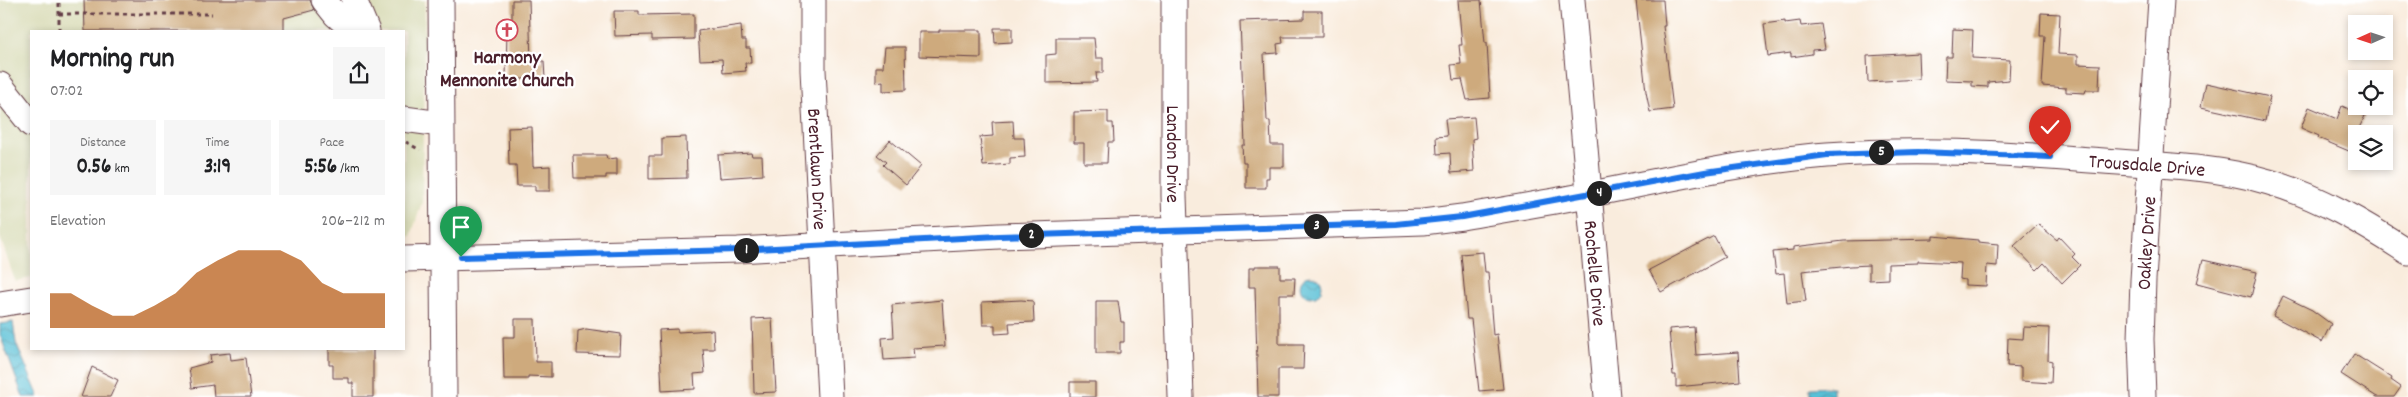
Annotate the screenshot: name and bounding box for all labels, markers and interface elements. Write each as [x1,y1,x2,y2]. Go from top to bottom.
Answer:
north arrow [2348,15,2392,60]
map controls [2348,15,2393,170]
church icon: Harmony Mennonite Church [495,18,519,42]
text: Morning run [50,41,174,81]
place label: Harmony Mennonite Church [440,45,574,96]
button: share [333,47,385,99]
button: locate [2348,70,2393,115]
text: 07:02 [50,80,83,103]
street label: Landon Drive [1157,105,1185,204]
pin [2029,106,2071,157]
street label: Brentlawn Drive [798,107,832,231]
icon: check [2036,113,2064,141]
button: layers [2348,125,2393,170]
text: Distance [80,133,126,153]
text: Time [206,133,229,153]
text: Pace [319,133,344,153]
pin: 5 [1868,140,1894,164]
text: 5 [1878,142,1885,162]
street label: Trousdale Drive [2087,149,2207,186]
text: 0.56 [76,153,111,183]
text: 3:19 [204,153,231,183]
text: 5:56 [304,153,337,183]
text: km [111,159,130,179]
text: /km [337,159,360,179]
pin: 4 [1586,180,1612,206]
text: 4 [1597,183,1602,203]
street label: Oakley Drive [2132,195,2165,291]
pin [440,206,482,257]
text: Elevation [50,210,106,233]
text: 206–212 m [321,210,385,233]
icon: arrive [447,213,475,241]
pin: 3 [1304,214,1328,238]
text: 3 [1313,216,1320,236]
street label: Rochelle Drive [1574,219,1612,328]
pin: 2 [1018,222,1044,248]
text: 2 [1028,225,1035,245]
pin: 1 [734,238,758,262]
text: 1 [745,240,748,260]

